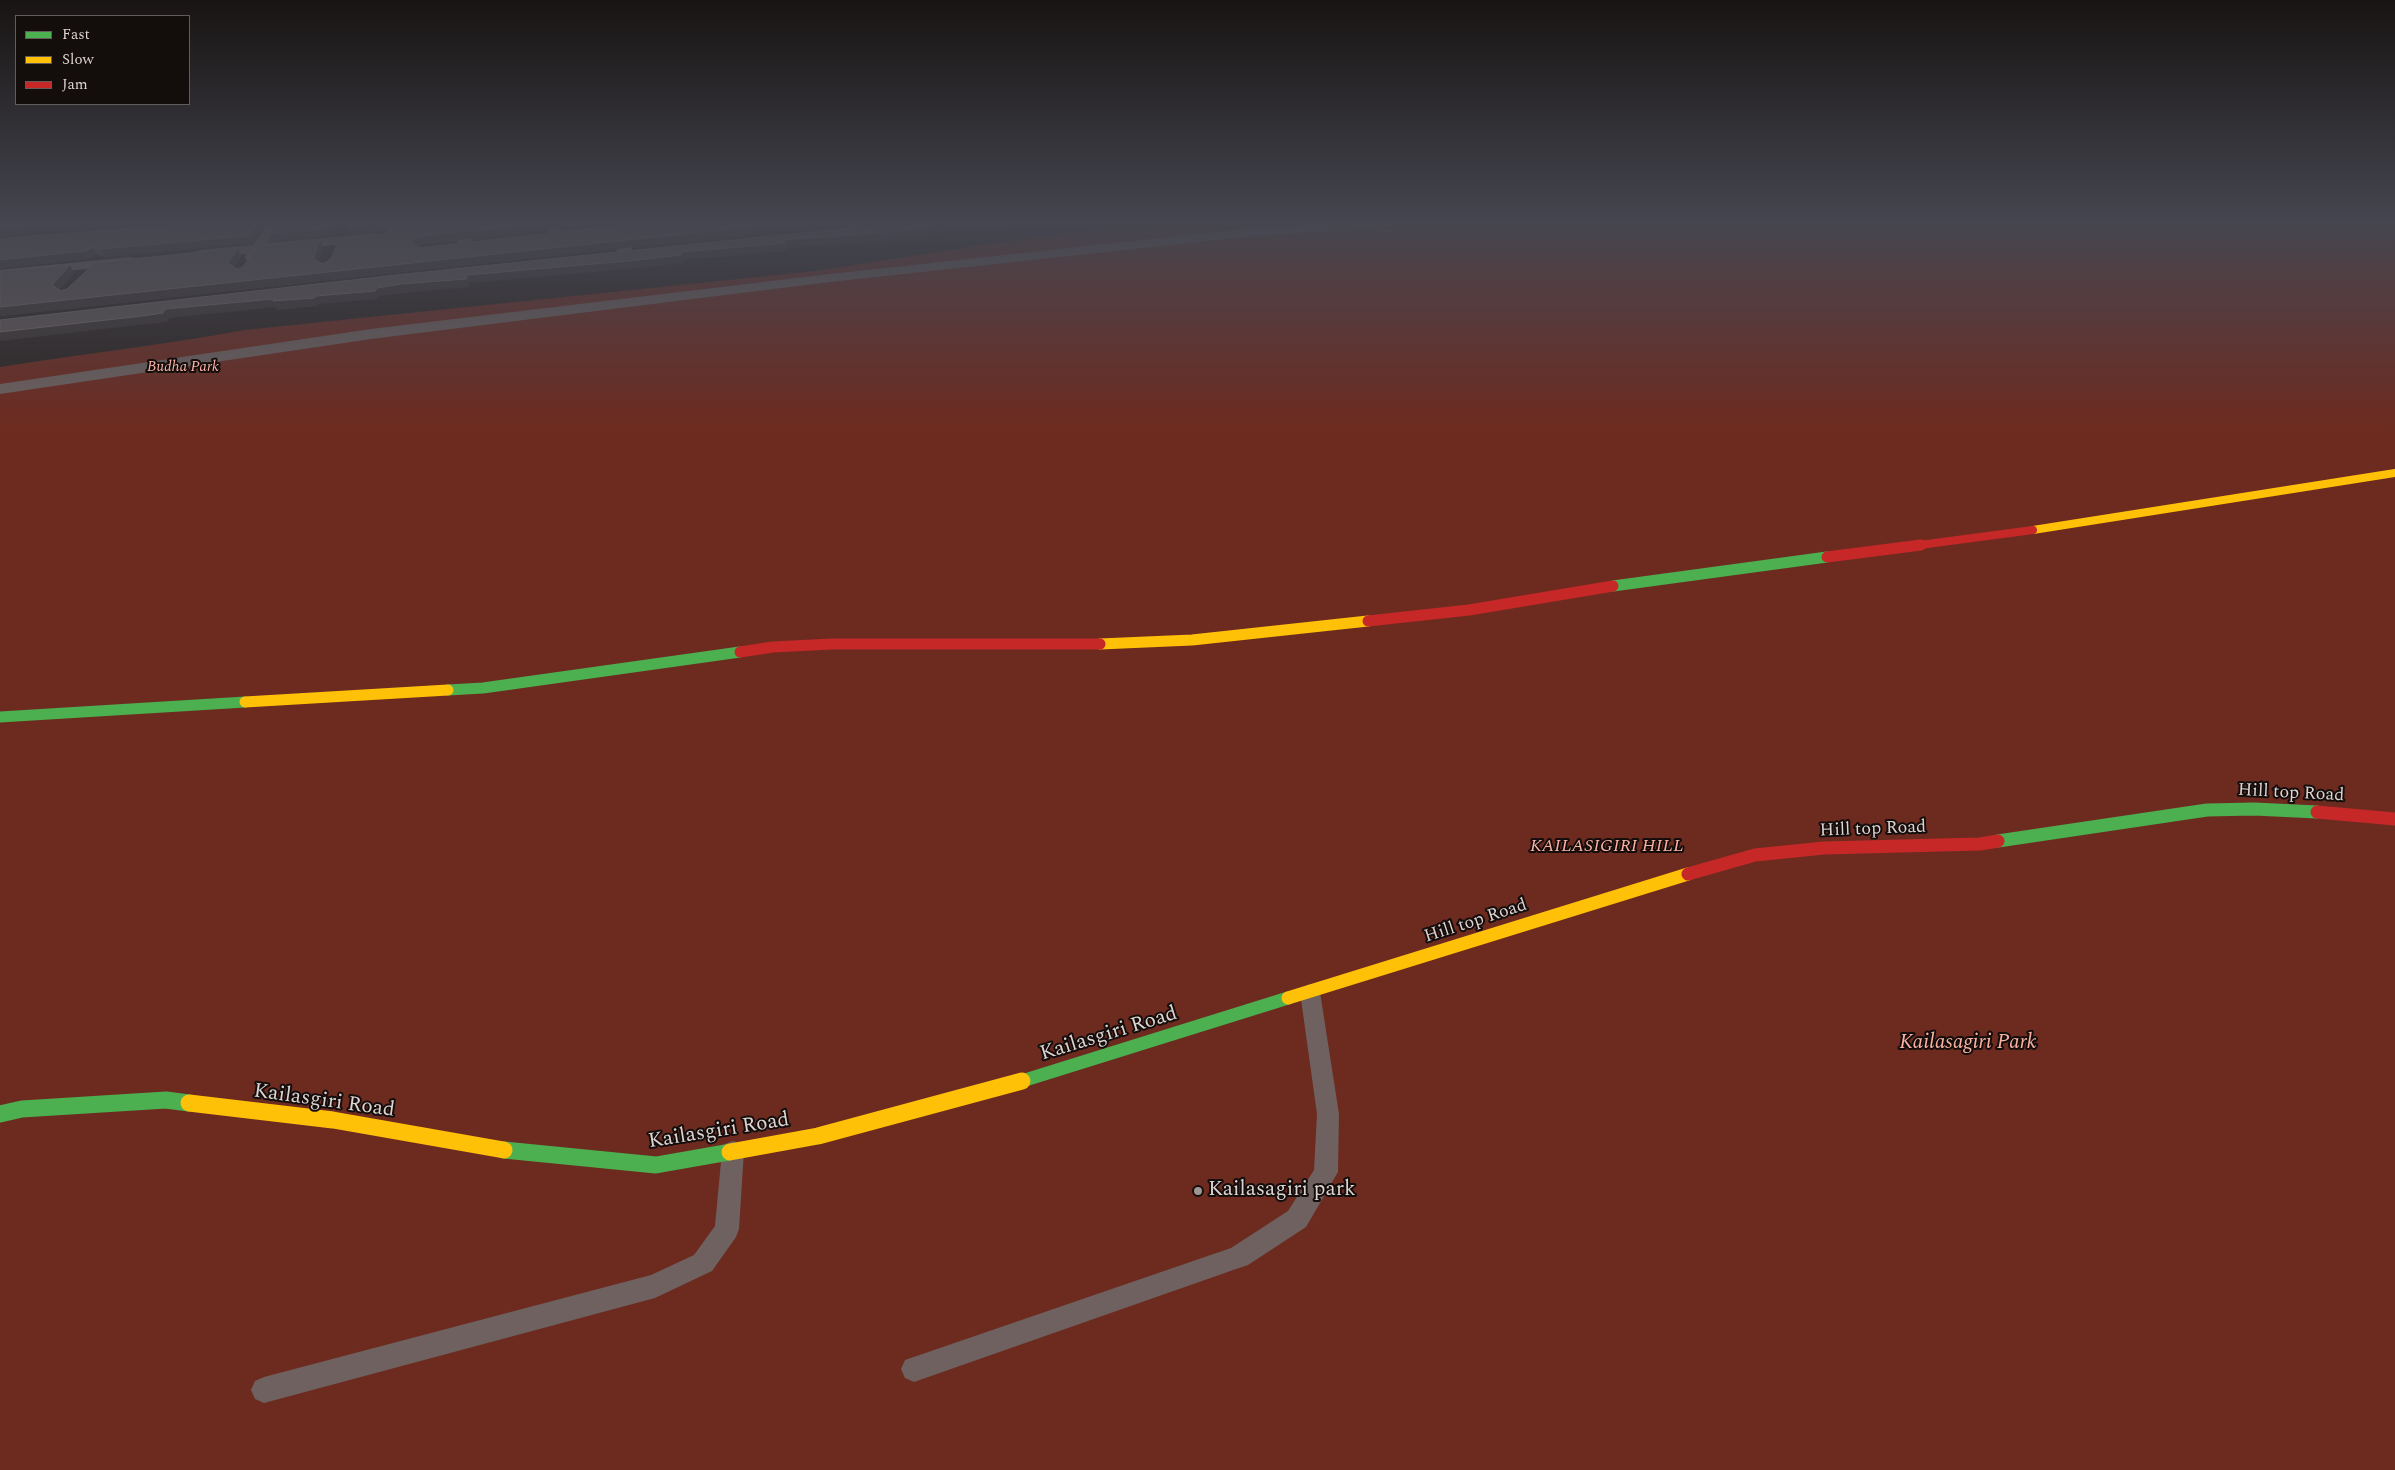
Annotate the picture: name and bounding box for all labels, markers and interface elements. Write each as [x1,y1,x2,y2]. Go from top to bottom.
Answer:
legend [15,15,190,105]
text: Fast [62,23,90,46]
text: Slow [62,48,94,71]
text: Jam [62,73,88,96]
park label: Budha Park [147,359,219,377]
street label: Hill top Road [2237,780,2345,808]
street label: Hill top Road [1819,817,1927,843]
park label: KAILASIGIRI HILL [1530,836,1684,858]
street label: Hill top Road [1422,895,1530,949]
street label: Kailasgiri Road [1037,1002,1181,1068]
park label: Kailasagiri Park [1899,1031,2037,1057]
street label: Kailasgiri Road [252,1080,396,1124]
street label: Kailasgiri Road [647,1108,791,1156]
place label: Kailasagiri park [1208,1178,1356,1204]
marker: Kailasagiri park [1192,1185,1204,1197]

